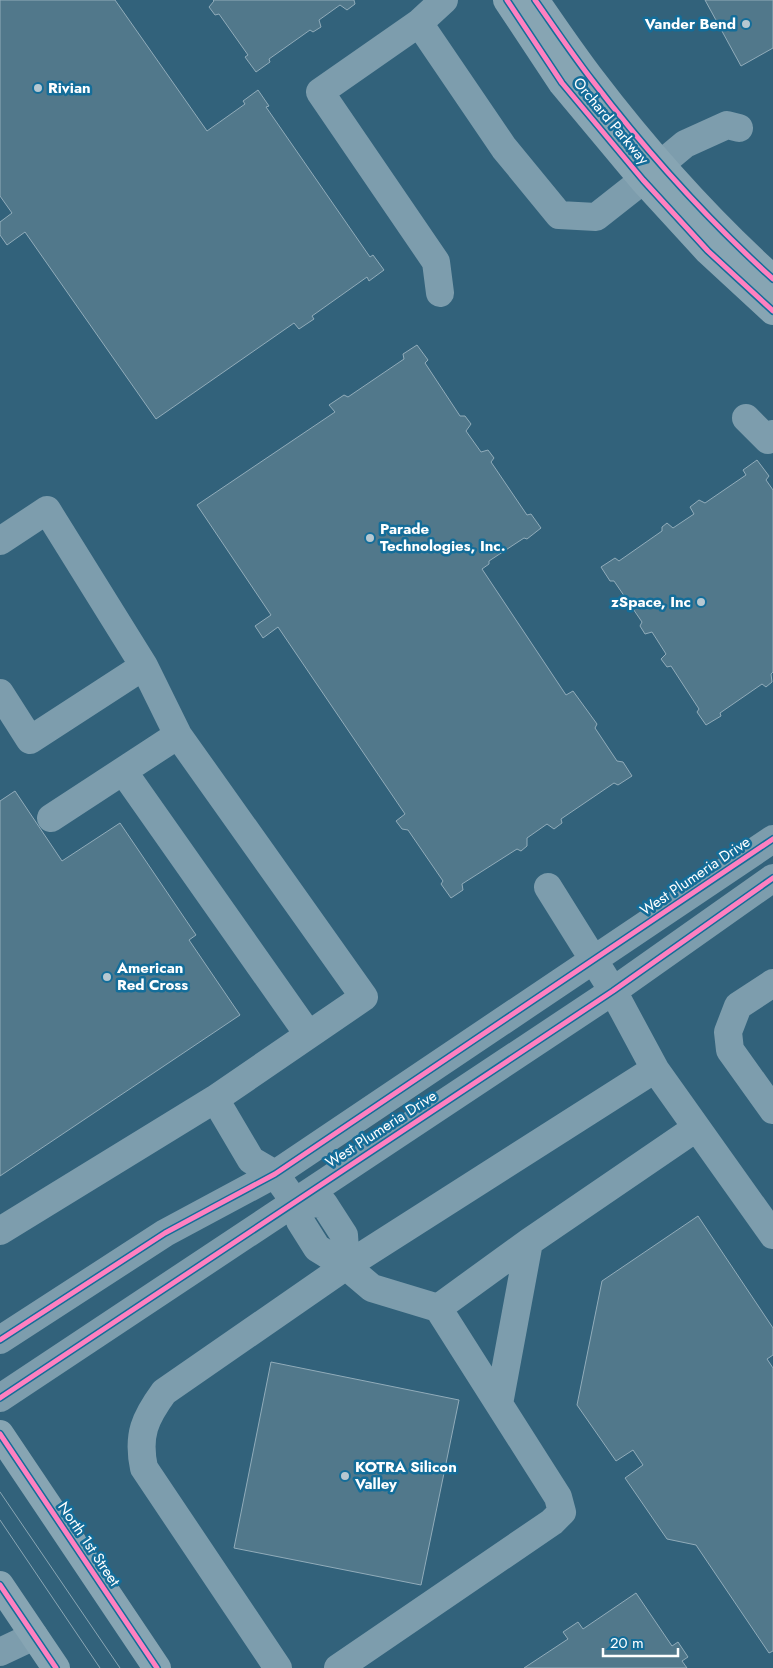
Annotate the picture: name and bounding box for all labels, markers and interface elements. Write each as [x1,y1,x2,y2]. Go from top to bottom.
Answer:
place label: Vander Bend [644,13,736,35]
marker: Vander Bend [740,18,752,30]
street label: Orchard Parkway [568,73,654,170]
place label: Rivian [48,77,91,99]
marker: Rivian [32,82,44,94]
place label: Parade Technologies, Inc. [380,518,506,557]
marker: Parade Technologies, Inc. [364,532,376,544]
place label: zSpace, Inc [611,591,691,613]
marker: zSpace, Inc [695,596,707,608]
street label: West Plumeria Drive [636,831,755,921]
place label: American Red Cross [116,957,188,996]
marker: American Red Cross [101,971,113,983]
street label: West Plumeria Drive [321,1085,441,1173]
place label: KOTRA Silicon Valley [354,1456,457,1495]
marker: KOTRA Silicon Valley [339,1470,351,1482]
street label: North 1st Street [53,1497,126,1591]
scale bar [603,1626,678,1658]
text: 20 m [610,1632,644,1654]

